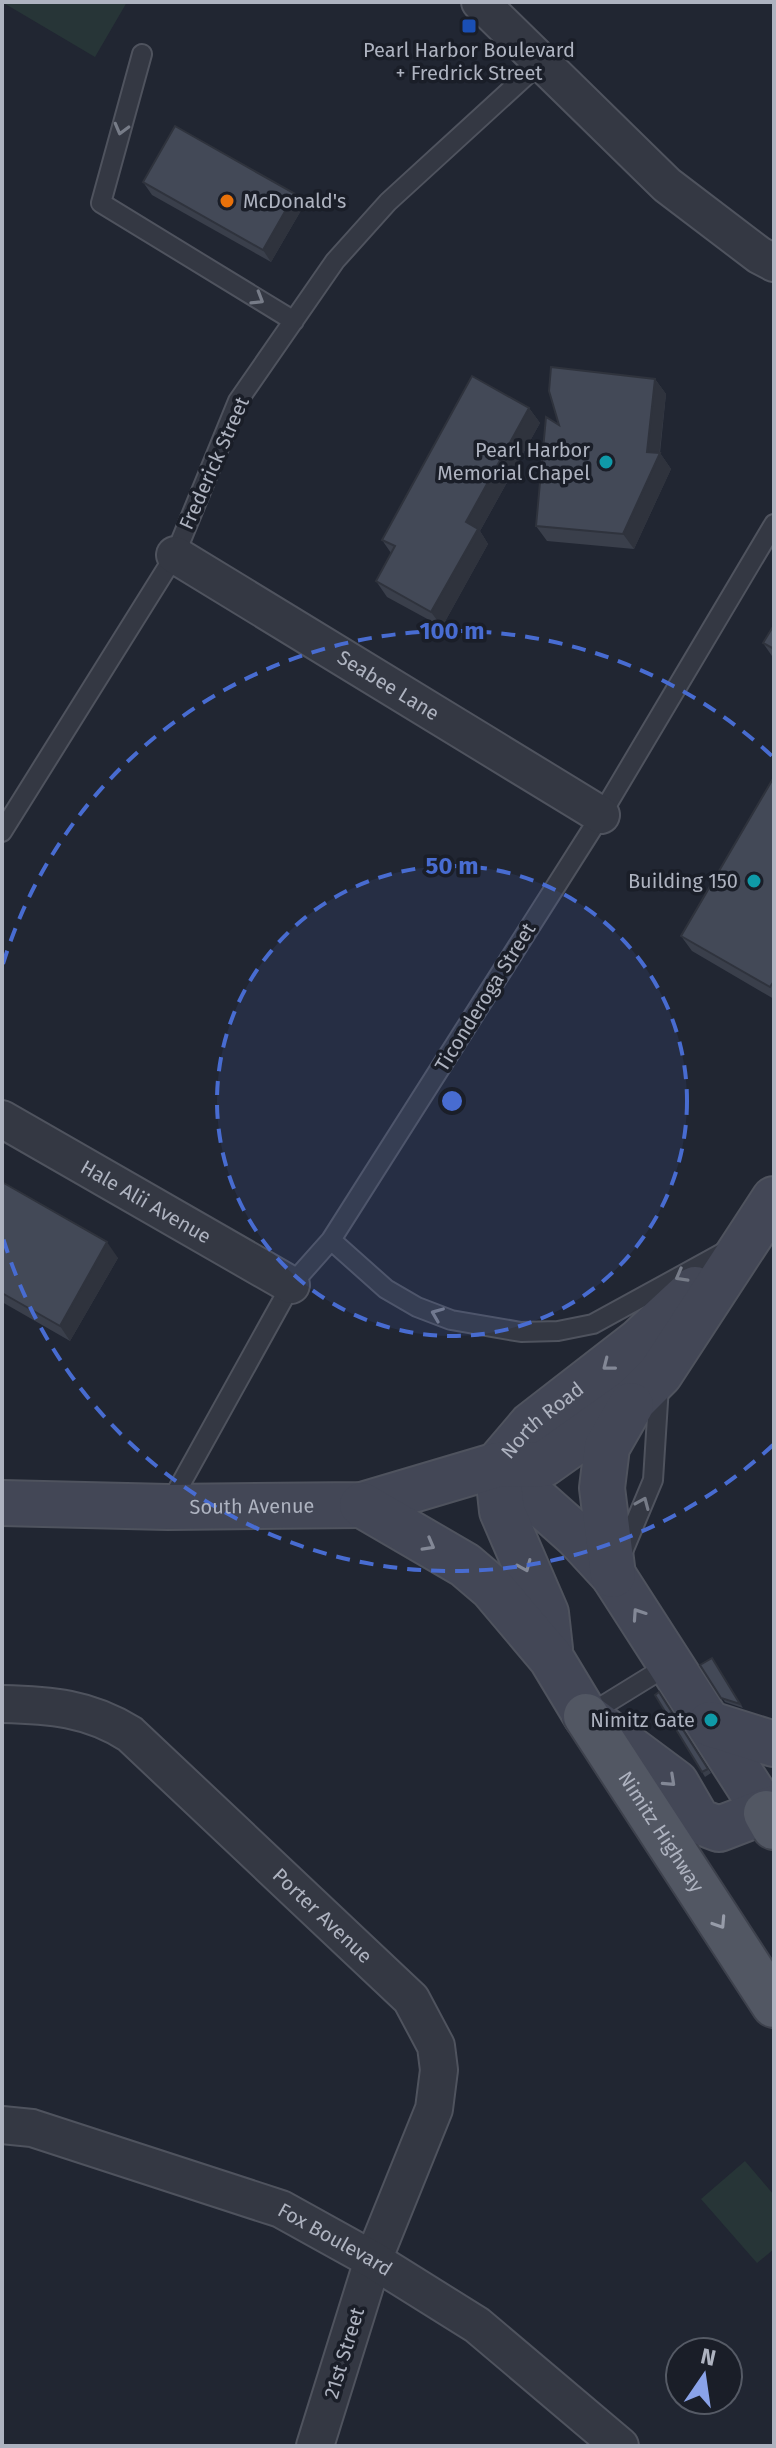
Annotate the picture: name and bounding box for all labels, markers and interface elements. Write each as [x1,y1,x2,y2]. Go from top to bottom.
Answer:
marker: Pearl Harbor Boulevard + Fredrick Street [460,17,478,35]
place label: Pearl Harbor Boulevard + Fredrick Street [363,38,575,85]
one-way arrow [114,122,130,136]
place label: McDonald's [243,189,346,213]
marker: McDonald's [218,192,236,210]
one-way arrow [249,289,264,304]
street label: Frederick Street [174,392,254,533]
place label: Pearl Harbor Memorial Chapel [437,438,590,485]
marker: Pearl Harbor Memorial Chapel [597,453,615,471]
text: 100 m [419,617,485,645]
street label: Seabee Lane [333,645,444,725]
text: 50 m [426,852,478,880]
place label: Building 150 [628,869,738,893]
marker: Building 150 [745,872,763,890]
street label: Ticonderoga Street [430,918,541,1076]
centre of rings [438,1087,466,1115]
street label: Hale Alii Avenue [76,1155,215,1249]
one-way arrow [675,1266,689,1281]
one-way arrow [430,1308,445,1324]
one-way arrow [603,1355,617,1370]
street label: North Road [496,1377,588,1463]
street label: South Avenue [189,1493,315,1519]
one-way arrow [634,1497,650,1511]
one-way arrow [420,1535,435,1551]
one-way arrow [515,1558,532,1572]
one-way arrow [633,1609,648,1623]
place label: Nimitz Gate [590,1708,695,1732]
marker: Nimitz Gate [702,1711,720,1729]
street label: Nimitz Highway [613,1767,709,1897]
one-way arrow [661,1771,675,1786]
street label: Porter Avenue [268,1863,377,1968]
one-way arrow [711,1914,726,1928]
street label: Fox Boulevard [274,2198,397,2281]
street label: 21st Street [319,2304,369,2402]
north arrow [664,2336,744,2416]
text: N [698,2342,719,2372]

